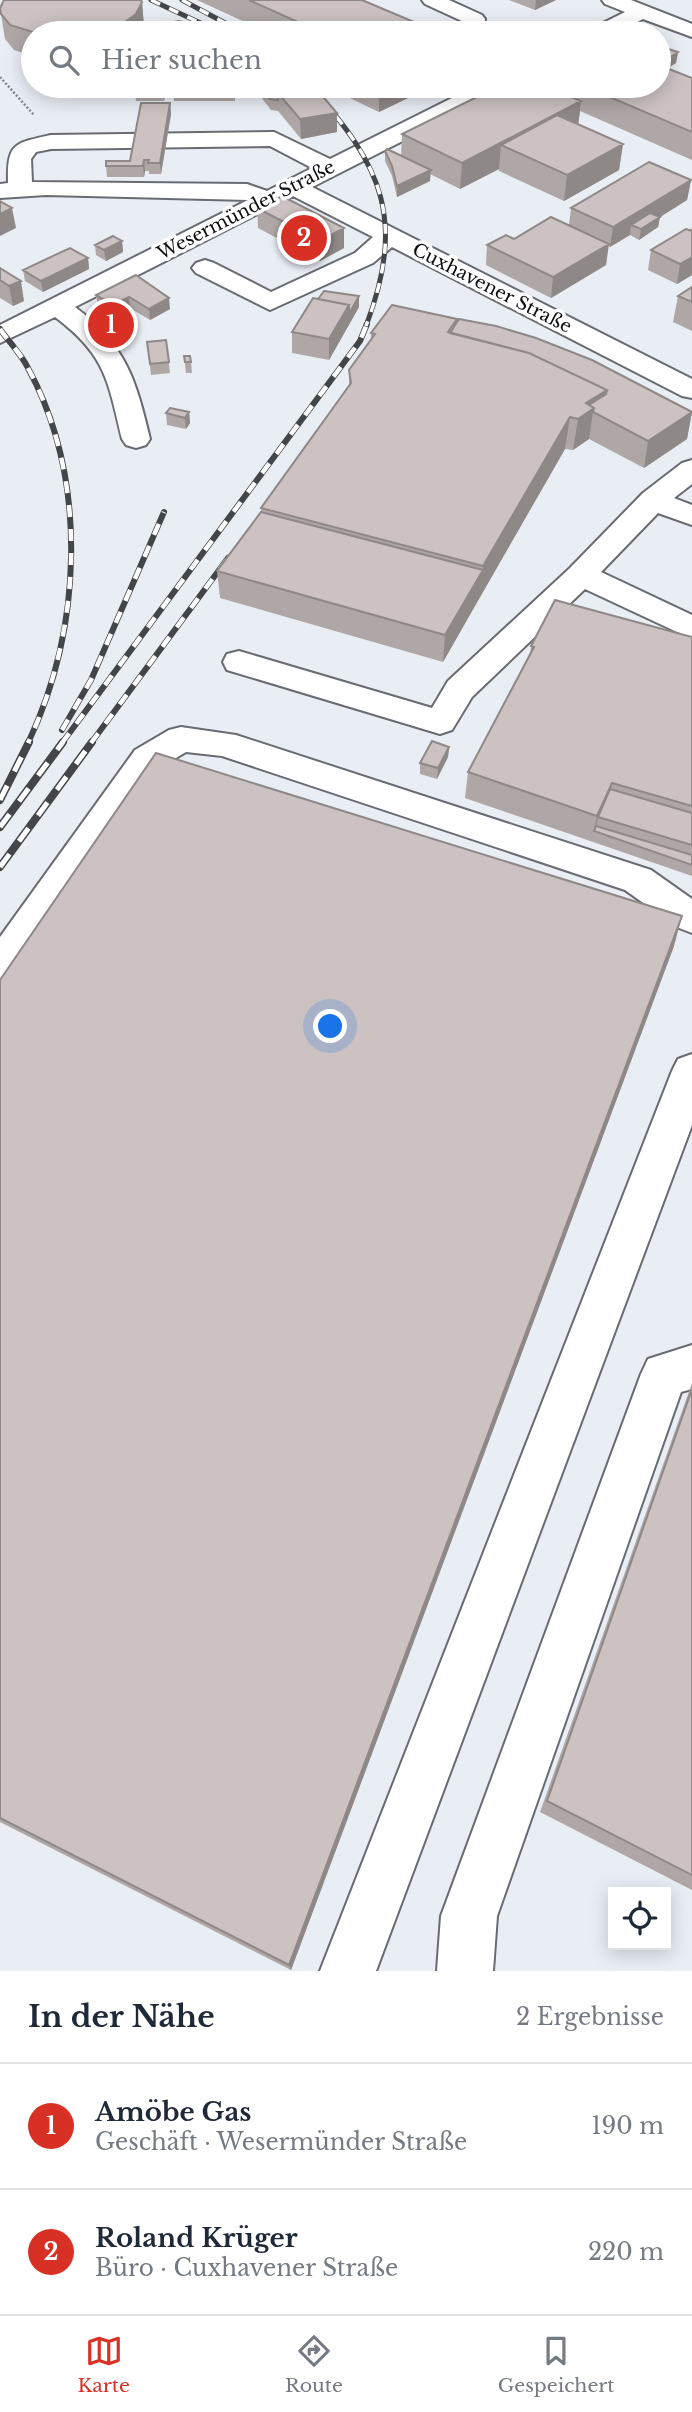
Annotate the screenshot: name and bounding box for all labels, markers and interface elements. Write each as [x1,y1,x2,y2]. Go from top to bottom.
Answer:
search box [21,21,671,98]
icon: search [45,41,83,79]
text: Hier suchen [101,44,262,76]
street label: Wesermünder Straße [153,156,338,265]
pin: 2 [281,212,327,264]
street label: Cuxhavener Straße [409,238,575,338]
pin: 1 [88,299,134,351]
your location [313,1009,347,1043]
map controls [608,1887,671,1950]
button: locate [608,1887,671,1950]
text: In der Nähe [28,1998,215,2035]
text: 2 Ergebnisse [516,2003,664,2031]
text: Amöbe Gas [95,2096,251,2128]
text: 1 [46,2112,56,2140]
text: 190 m [591,2112,664,2140]
text: Geschäft · Wesermünder Straße [95,2128,467,2156]
text: Roland Krüger [95,2222,298,2254]
text: 2 [44,2238,58,2266]
text: 220 m [588,2238,664,2266]
text: Büro · Cuxhavener Straße [95,2254,398,2282]
tab: Karte [77,2332,130,2397]
tab: Route [285,2332,343,2397]
tab: Gespeichert [498,2332,615,2397]

